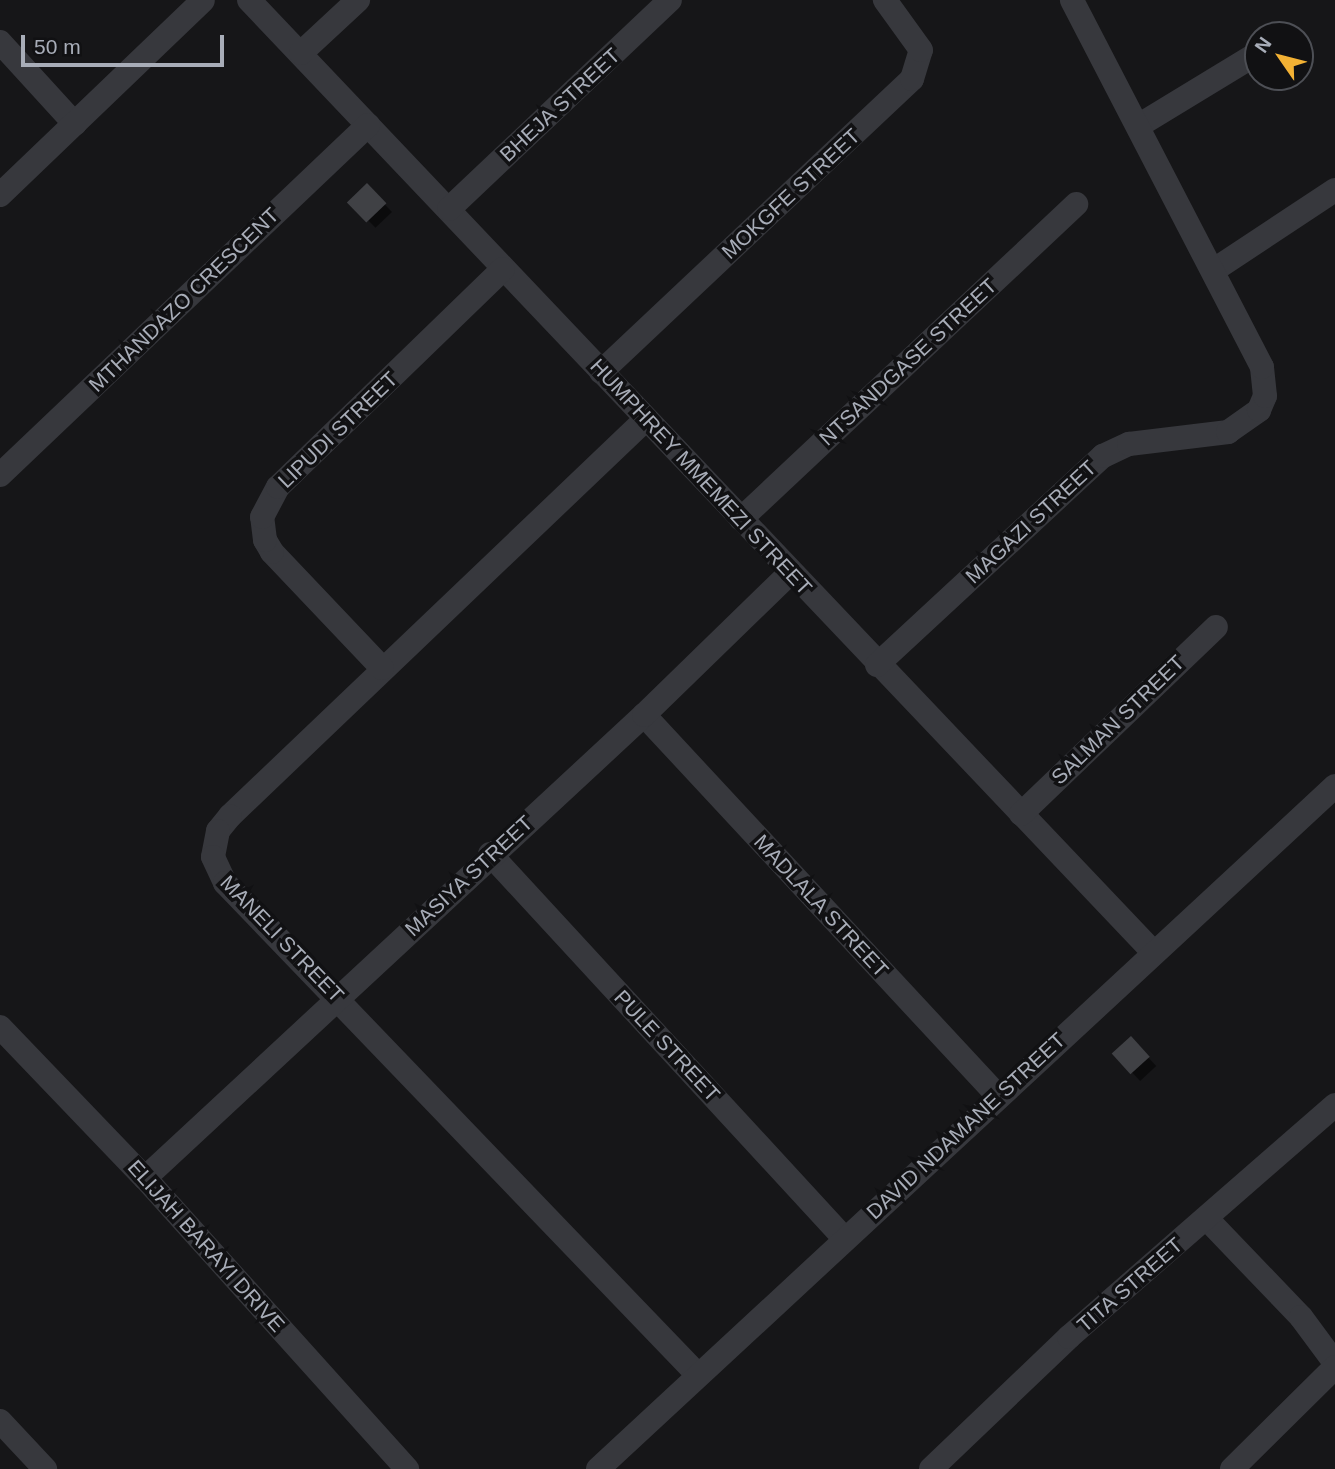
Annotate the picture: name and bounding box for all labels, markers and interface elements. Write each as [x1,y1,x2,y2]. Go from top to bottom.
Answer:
scale bar [24,21,228,65]
north arrow [1244,21,1314,91]
text: N [1250,33,1276,56]
text: 50 m [34,35,81,58]
street label: BHEJA STREET [494,42,626,168]
street label: MOKGFE STREET [717,124,865,264]
street label: MTHANDAZO CRESCENT [84,203,284,397]
street label: NTSANDGASE STREET [814,273,1002,451]
street label: HUMPHREY MMEMEZI STREET [585,354,817,600]
street label: LIPUDI STREET [273,367,403,493]
street label: MAGAZI STREET [961,455,1101,589]
street label: SALMAN STREET [1046,650,1190,790]
street label: MASIYA STREET [400,810,538,942]
street label: MADLALA STREET [748,829,894,983]
street label: MANELI STREET [215,870,349,1008]
street label: PULE STREET [609,985,725,1107]
street label: DAVID NDAMANE STREET [862,1027,1070,1225]
street label: ELIJAH BARAYI DRIVE [122,1155,290,1337]
street label: TITA STREET [1072,1232,1188,1338]

